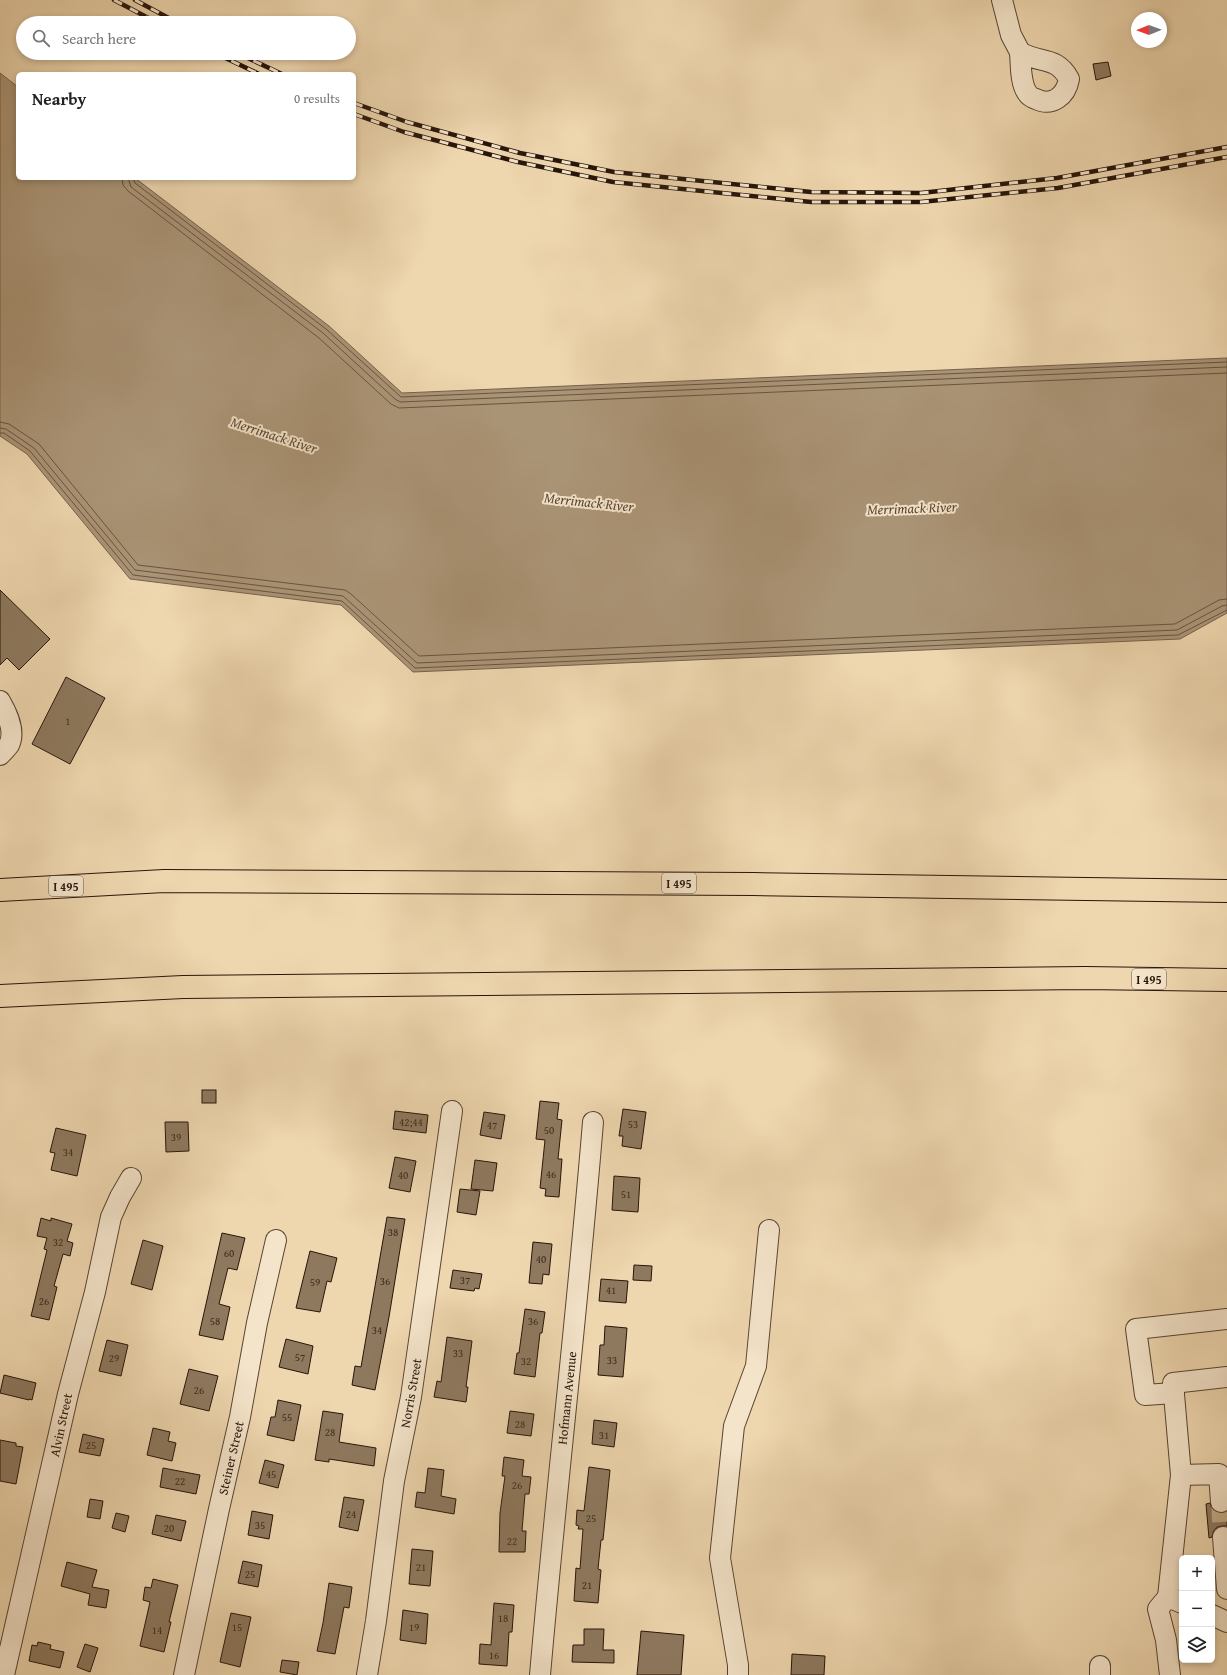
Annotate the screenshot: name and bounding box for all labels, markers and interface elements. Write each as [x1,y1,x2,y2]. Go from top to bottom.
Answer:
north arrow [1131,12,1167,48]
search box [16,16,356,60]
icon: search [30,27,52,49]
text: Search here [62,28,136,49]
text: Nearby [32,86,86,111]
text: 0 results [294,89,340,108]
water label: Merrimack River [228,412,321,459]
water label: Merrimack River [543,487,635,517]
water label: Merrimack River [867,496,958,520]
house number: 1 [65,713,71,729]
road number: I 495 [662,873,696,893]
road number: I 495 [49,876,83,896]
road number: I 495 [1132,969,1166,989]
house number: 42;44 [399,1114,423,1130]
house number: 53 [628,1116,638,1132]
house number: 47 [487,1117,497,1133]
house number: 50 [544,1122,554,1138]
house number: 39 [171,1129,181,1145]
house number: 34 [63,1144,73,1160]
house number: 46 [546,1166,556,1182]
house number: 40 [398,1167,408,1183]
house number: 51 [621,1186,631,1202]
house number: 38 [388,1224,398,1240]
house number: 32 [53,1234,63,1250]
house number: 60 [224,1245,234,1261]
house number: 40 [536,1251,546,1267]
house number: 37 [460,1272,470,1288]
house number: 36 [380,1273,390,1289]
house number: 59 [310,1274,320,1290]
house number: 41 [606,1282,616,1298]
house number: 26 [39,1293,49,1309]
house number: 58 [210,1313,220,1329]
house number: 36 [528,1313,538,1329]
house number: 34 [372,1322,382,1338]
house number: 33 [453,1345,463,1361]
house number: 57 [295,1349,305,1365]
house number: 29 [109,1350,119,1366]
street label: Hofmann Avenue [553,1350,581,1446]
house number: 33 [607,1352,617,1368]
house number: 32 [521,1353,531,1369]
street label: Norris Street [396,1356,427,1429]
house number: 26 [194,1382,204,1398]
street label: Alvin Street [45,1391,77,1459]
house number: 55 [282,1409,292,1425]
house number: 28 [515,1416,525,1432]
street label: Steiner Street [213,1419,249,1497]
house number: 28 [325,1424,335,1440]
house number: 31 [599,1427,609,1443]
house number: 25 [86,1437,96,1453]
house number: 45 [266,1466,276,1482]
house number: 22 [175,1473,185,1489]
house number: 26 [512,1477,522,1493]
house number: 24 [346,1506,356,1522]
house number: 25 [586,1510,596,1526]
house number: 35 [255,1517,265,1533]
house number: 20 [164,1520,174,1536]
house number: 22 [507,1533,517,1549]
map controls [1179,1555,1215,1663]
button: + [1179,1555,1215,1591]
house number: 21 [416,1559,426,1575]
house number: 25 [245,1566,255,1582]
house number: 21 [582,1577,592,1593]
button: − [1179,1591,1215,1627]
house number: 18 [498,1610,508,1626]
house number: 15 [232,1619,242,1635]
house number: 19 [409,1619,419,1635]
house number: 14 [152,1622,162,1638]
button: layers [1179,1627,1215,1663]
house number: 16 [489,1647,499,1663]

